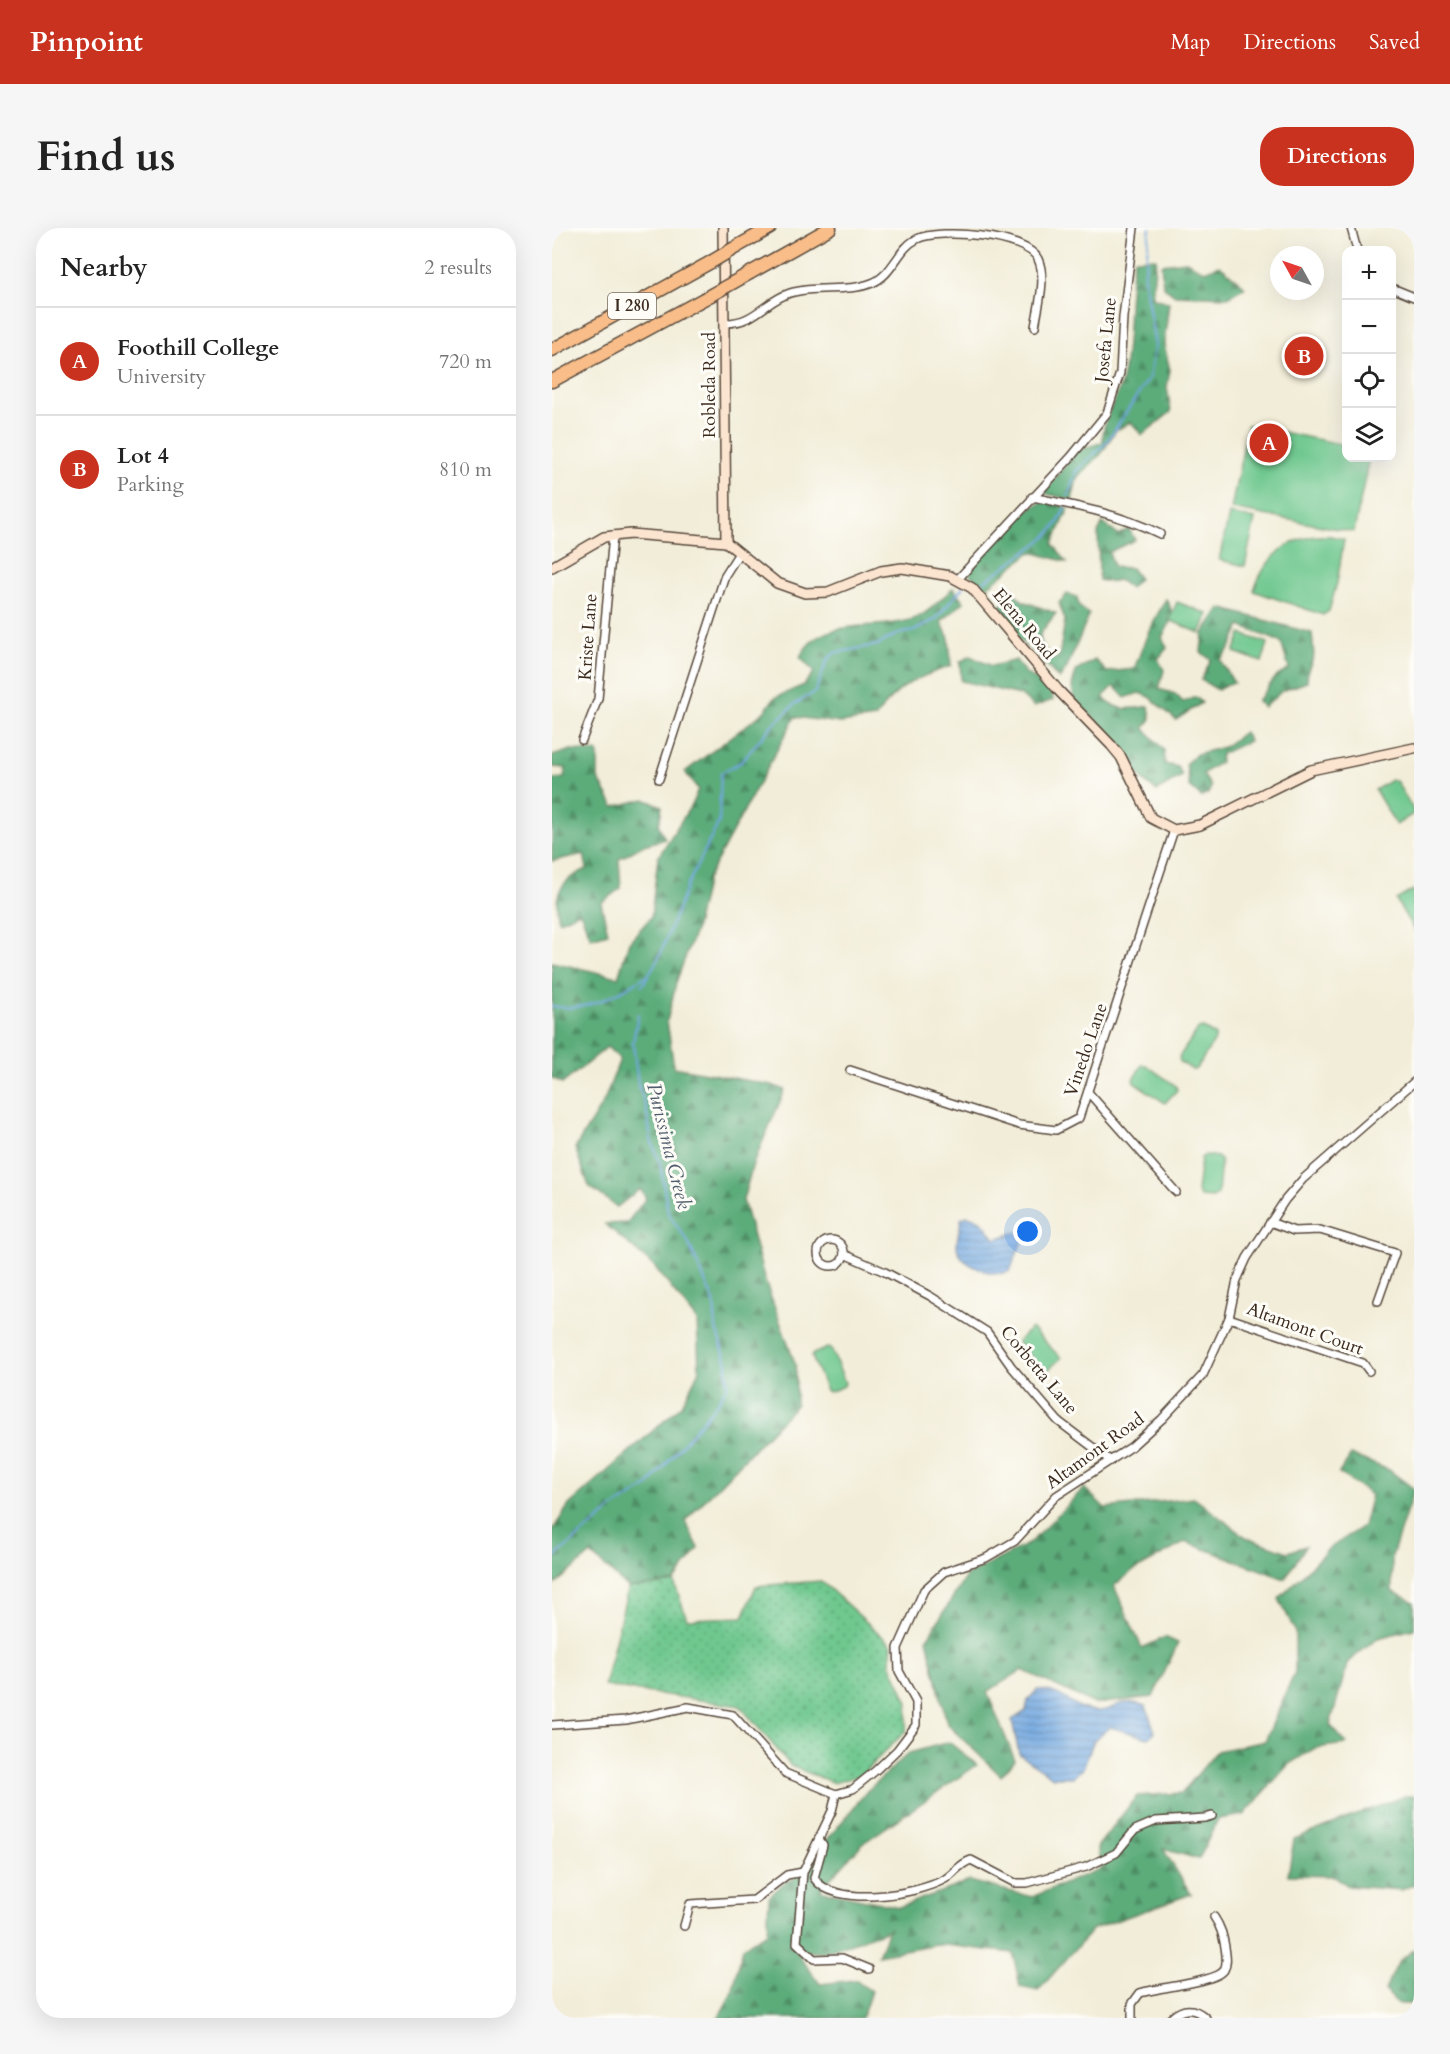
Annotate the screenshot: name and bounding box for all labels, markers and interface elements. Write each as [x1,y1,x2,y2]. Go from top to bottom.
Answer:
text: Pinpoint [30,23,143,61]
text: Map [1170,28,1210,57]
text: Directions [1243,28,1336,57]
text: Saved [1369,28,1420,57]
button: Directions [1260,127,1414,186]
text: Find us [36,128,176,185]
north arrow [1270,246,1324,300]
map controls [1342,246,1396,462]
button: + [1342,246,1396,300]
text: Nearby [60,250,148,285]
text: 2 results [424,254,492,281]
road number: I 280 [608,293,656,319]
street label: Josefa Lane [1089,296,1123,387]
button: − [1342,300,1396,354]
street label: Robleda Road [697,331,722,438]
text: Foothill College [117,333,279,363]
pin: B [1284,334,1323,378]
text: A [72,348,87,375]
text: 720 m [439,348,492,375]
button: locate [1342,354,1396,408]
text: University [117,363,206,390]
button: layers [1342,408,1396,462]
pin: A [1250,420,1288,466]
text: Lot 4 [117,441,169,471]
text: B [72,456,87,483]
text: 810 m [439,456,492,483]
text: Parking [117,471,184,498]
street label: Elena Road [987,583,1062,665]
street label: Kriste Lane [573,593,603,681]
street label: Vinedo Lane [1058,1000,1114,1100]
water label: Purissima Creek [640,1080,698,1212]
your location [1013,1217,1042,1246]
street label: Altamont Court [1243,1296,1367,1362]
street label: Corbetta Lane [994,1320,1084,1420]
street label: Altamont Road [1041,1407,1150,1495]

